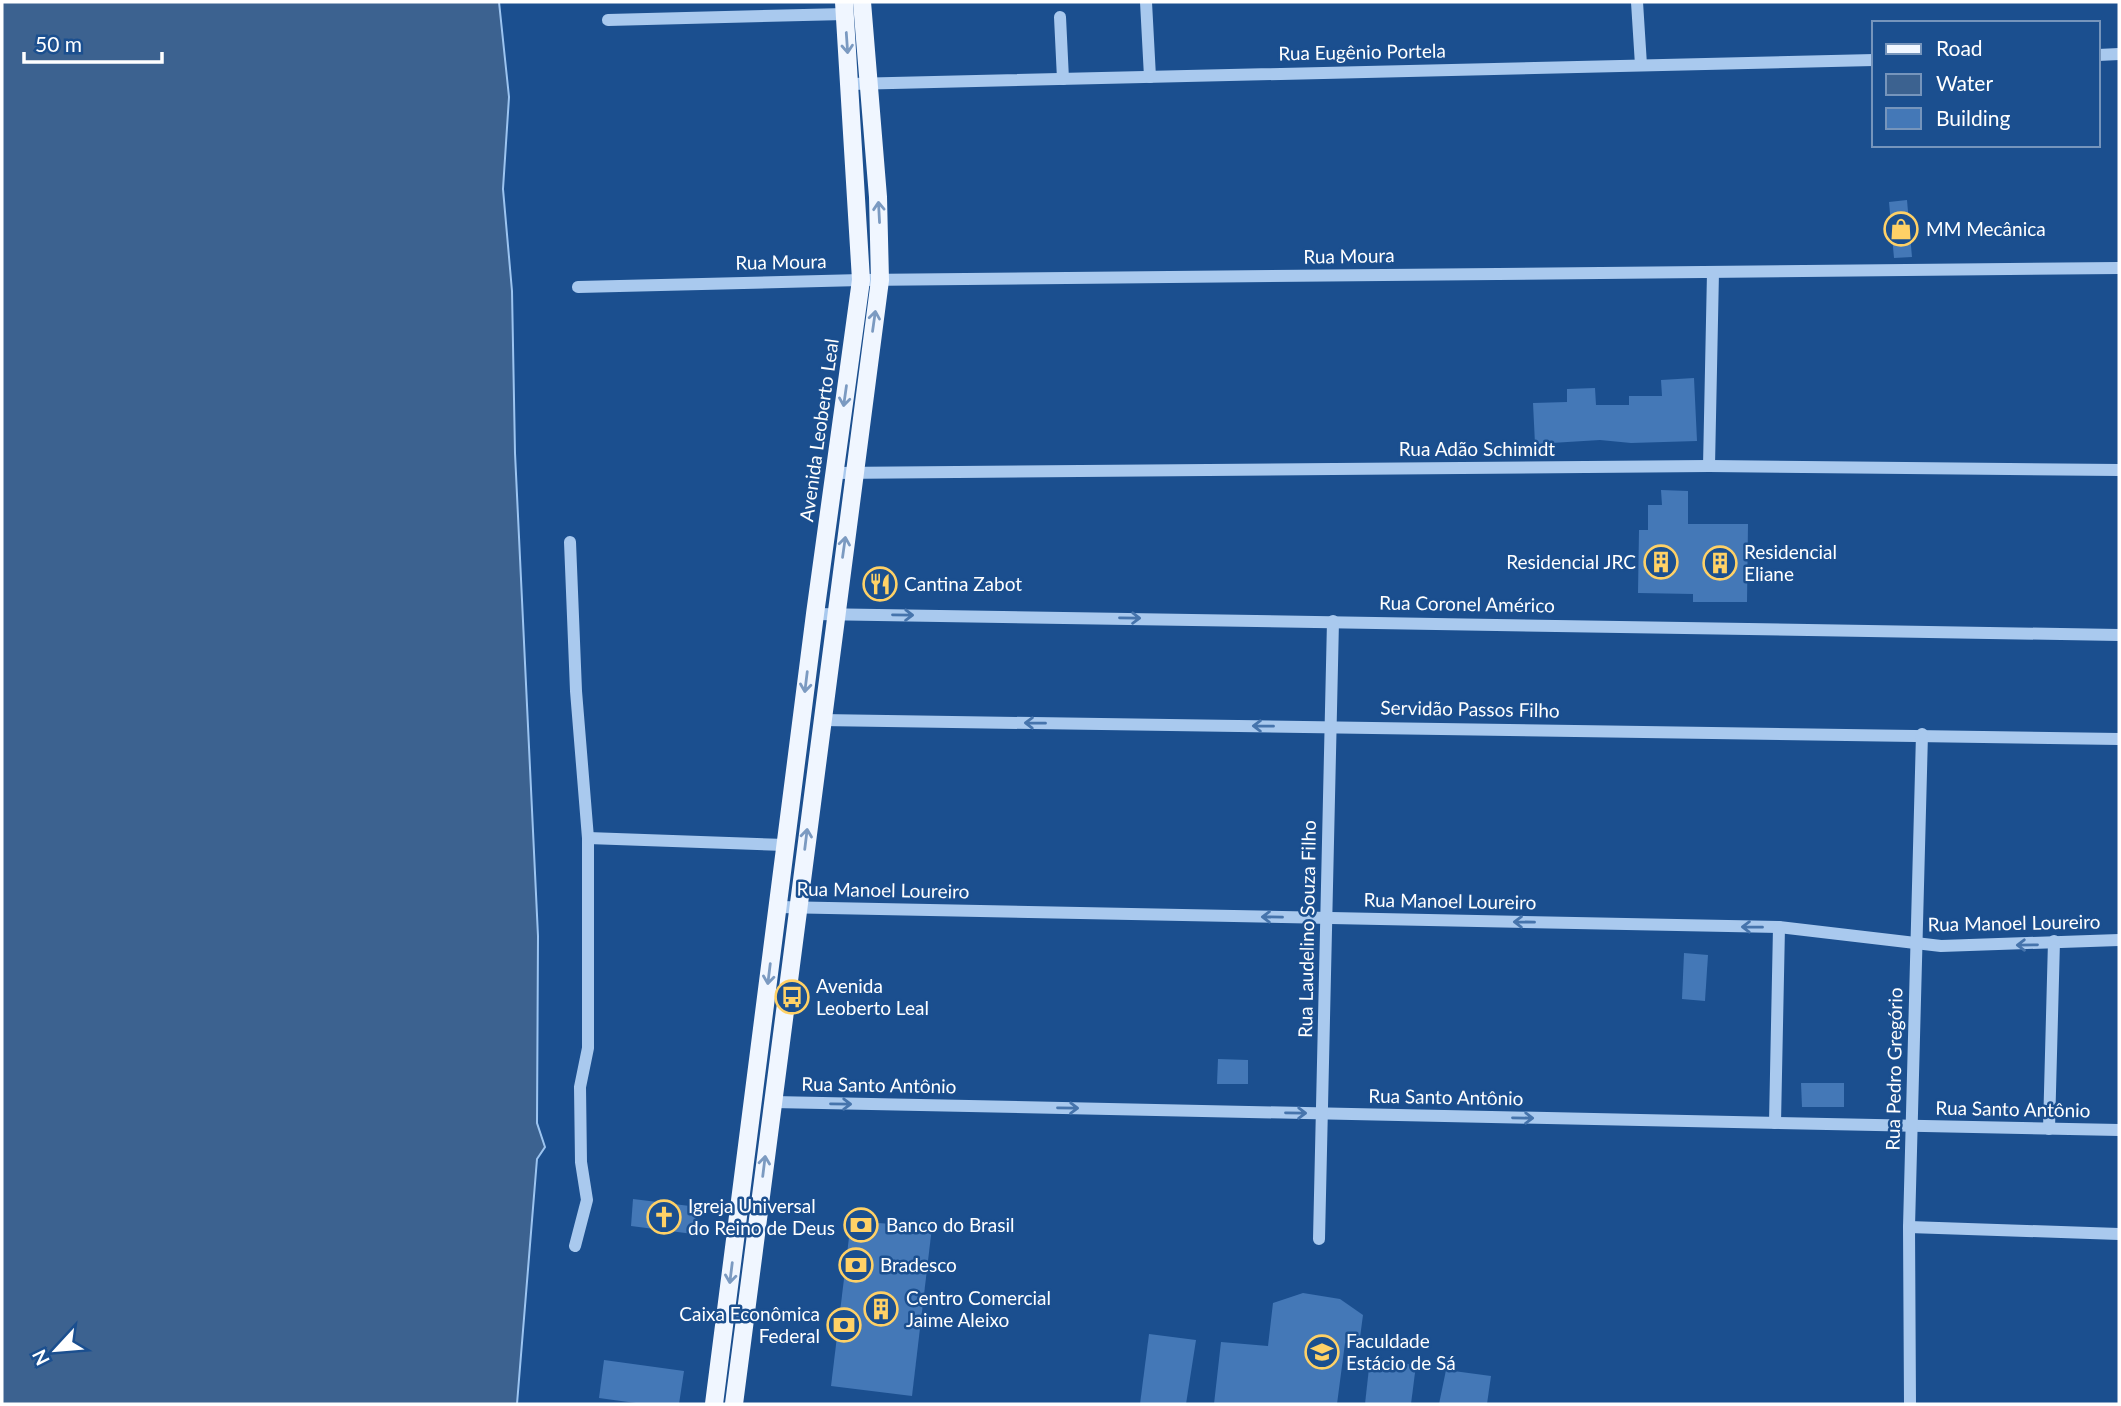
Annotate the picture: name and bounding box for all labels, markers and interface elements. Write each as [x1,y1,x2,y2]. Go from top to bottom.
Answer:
scale bar [24,21,163,65]
legend [1872,21,2100,147]
text: 50 m [35,31,82,56]
one-way arrow [841,31,854,54]
text: Road [1936,35,1983,60]
street label: Rua Eugênio Portela [1278,39,1446,64]
text: Water [1936,70,1993,95]
text: Building [1936,105,2011,130]
one-way arrow [873,200,886,223]
shop icon: MM Mecânica [1882,210,1920,248]
place label: MM Mecânica [1926,217,2046,240]
street label: Rua Moura [1303,243,1395,268]
street label: Rua Moura [735,249,827,274]
one-way arrow [868,311,881,333]
street label: Avenida Leoberto Leal [794,337,843,523]
one-way arrow [838,384,851,407]
street label: Rua Adão Schimidt [1399,437,1555,460]
one-way arrow [837,536,850,559]
place label: Residencial Eliane [1744,540,1837,585]
building icon: Residencial JRC [1642,543,1680,581]
building icon: Residencial Eliane [1701,544,1739,582]
place label: Residencial JRC [1506,550,1636,573]
restaurant icon: Cantina Zabot [861,565,899,603]
place label: Cantina Zabot [904,572,1022,595]
street label: Rua Coronel Américo [1379,590,1555,617]
one-way arrow [891,609,914,622]
one-way arrow [1118,612,1141,625]
one-way arrow [800,670,813,692]
street label: Servidão Passos Filho [1380,695,1560,722]
one-way arrow [1024,716,1047,730]
one-way arrow [1251,719,1274,733]
street label: Rua Laudelino Souza Filho [1293,820,1320,1038]
one-way arrow [800,828,813,851]
street label: Rua Manoel Loureiro [796,876,970,903]
street label: Rua Manoel Loureiro [1363,887,1537,914]
street label: Rua Manoel Loureiro [1927,909,2101,936]
one-way arrow [1261,910,1284,924]
one-way arrow [1513,915,1536,929]
one-way arrow [1740,920,1763,934]
one-way arrow [2016,938,2039,952]
one-way arrow [763,962,776,985]
place label: Avenida Leoberto Leal [816,974,929,1019]
bus stop icon: Avenida Leoberto Leal [773,978,811,1016]
street label: Rua Pedro Gregório [1881,987,1906,1151]
street label: Rua Santo Antônio [801,1072,957,1097]
street label: Rua Santo Antônio [1368,1084,1524,1109]
street label: Rua Santo Antônio [1935,1096,2091,1121]
one-way arrow [829,1097,852,1110]
one-way arrow [1056,1101,1079,1115]
one-way arrow [1284,1106,1307,1120]
one-way arrow [1511,1111,1534,1124]
one-way arrow [758,1156,771,1178]
place label: Igreja Universal do Reino de Deus [688,1194,835,1239]
church icon: Igreja Universal do Reino de Deus [645,1198,683,1236]
bank icon: Banco do Brasil [842,1206,880,1244]
place label: Banco do Brasil [886,1213,1015,1236]
bank icon: Bradesco [837,1246,875,1284]
place label: Bradesco [880,1253,957,1276]
one-way arrow [725,1261,738,1284]
place label: Centro Comercial Jaime Aleixo [906,1286,1051,1331]
building icon: Centro Comercial Jaime Aleixo [862,1290,900,1328]
place label: Caixa Econômica Federal [679,1302,820,1347]
bank icon: Caixa Econômica Federal [825,1306,863,1344]
north arrow [21,1315,91,1385]
place label: Faculdade Estácio de Sá [1346,1329,1456,1374]
school or university icon: Faculdade Estácio de Sá [1303,1333,1341,1371]
text: N [27,1346,54,1369]

